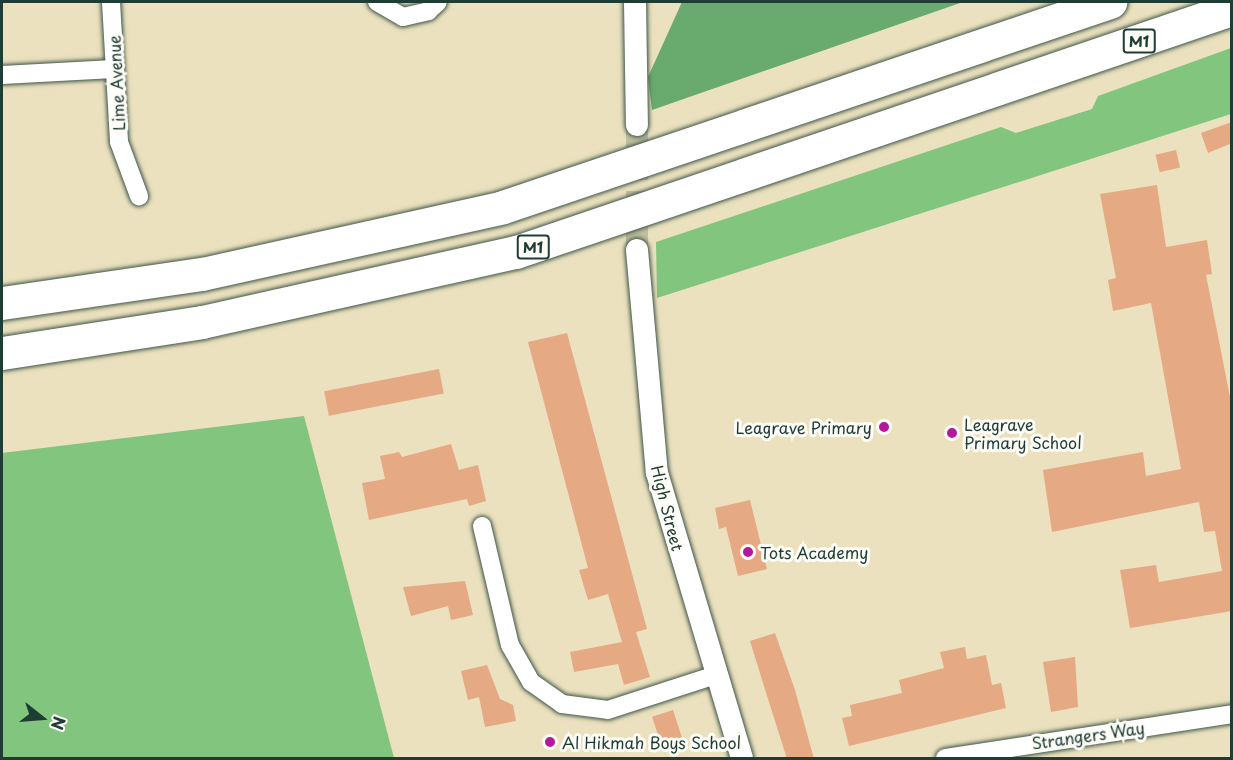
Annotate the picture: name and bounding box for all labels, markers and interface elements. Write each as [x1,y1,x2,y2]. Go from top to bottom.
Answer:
road number: M1 [1122,29,1156,53]
street label: Lime Avenue [104,34,128,132]
road number: M1 [516,235,550,259]
place label: Leagrave Primary School [964,414,1082,452]
place label: Leagrave Primary [735,417,872,437]
marker: Leagrave Primary [877,420,891,434]
marker: Leagrave Primary School [945,426,959,440]
street label: High Street [648,463,688,553]
place label: Tots Academy [760,542,869,562]
marker: Tots Academy [741,545,755,559]
north arrow [12,688,72,748]
text: N [46,714,73,733]
street label: Strangers Way [1030,718,1146,752]
place label: Al Hikmah Boys School [562,732,741,752]
marker: Al Hikmah Boys School [543,735,557,749]

